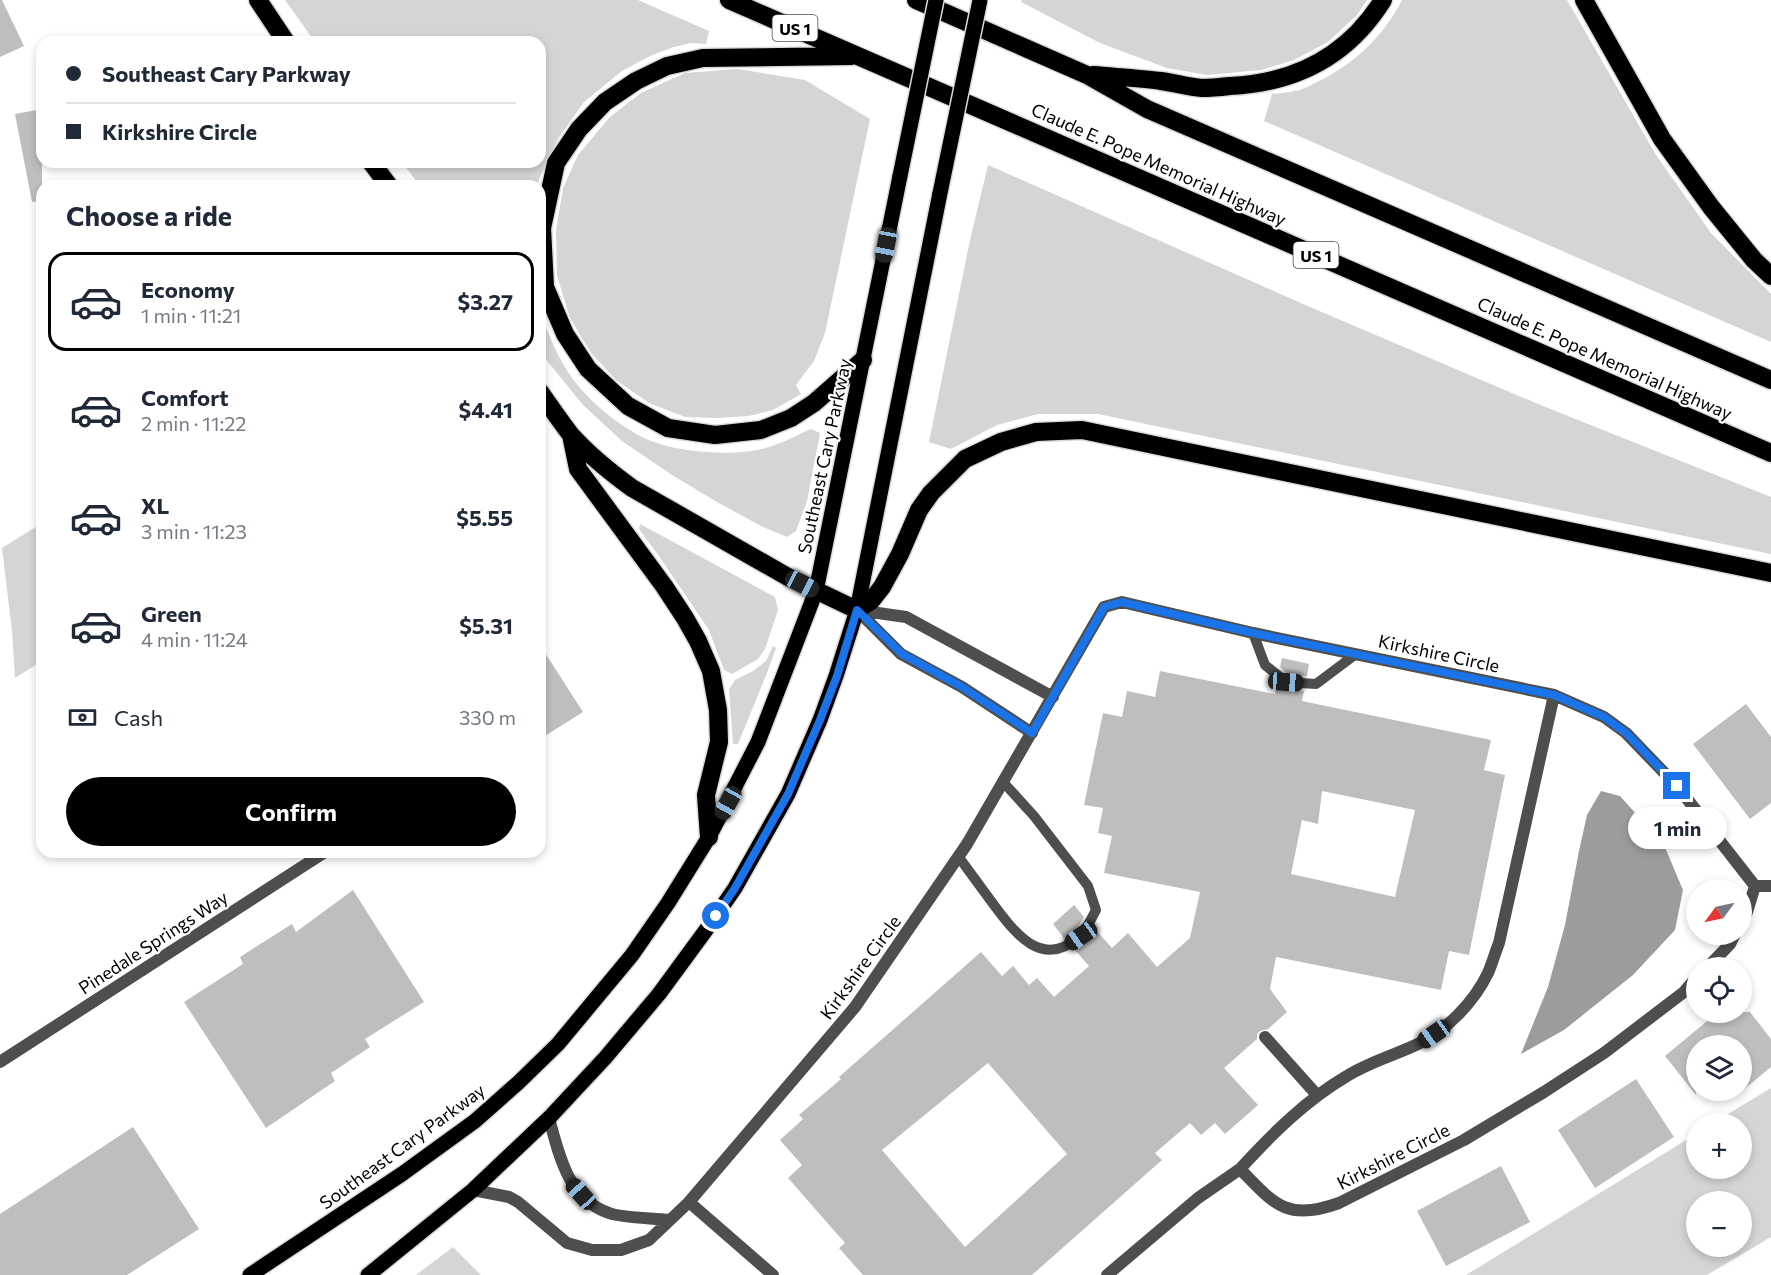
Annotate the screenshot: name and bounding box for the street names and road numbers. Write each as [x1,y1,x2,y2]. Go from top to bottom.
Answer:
road number: US 1 [772,15,818,41]
street label: Claude E. Pope Memorial Highway [1028,98,1290,230]
road number: US 1 [1294,242,1338,268]
street label: Claude E. Pope Memorial Highway [1474,292,1736,424]
street label: Southeast Cary Parkway [793,356,855,556]
street label: Kirkshire Circle [1376,629,1502,677]
street label: Pinedale Springs Way [74,885,232,999]
street label: Kirkshire Circle [815,911,905,1023]
street label: Southeast Cary Parkway [315,1079,489,1213]
street label: Kirkshire Circle [1333,1118,1453,1194]

